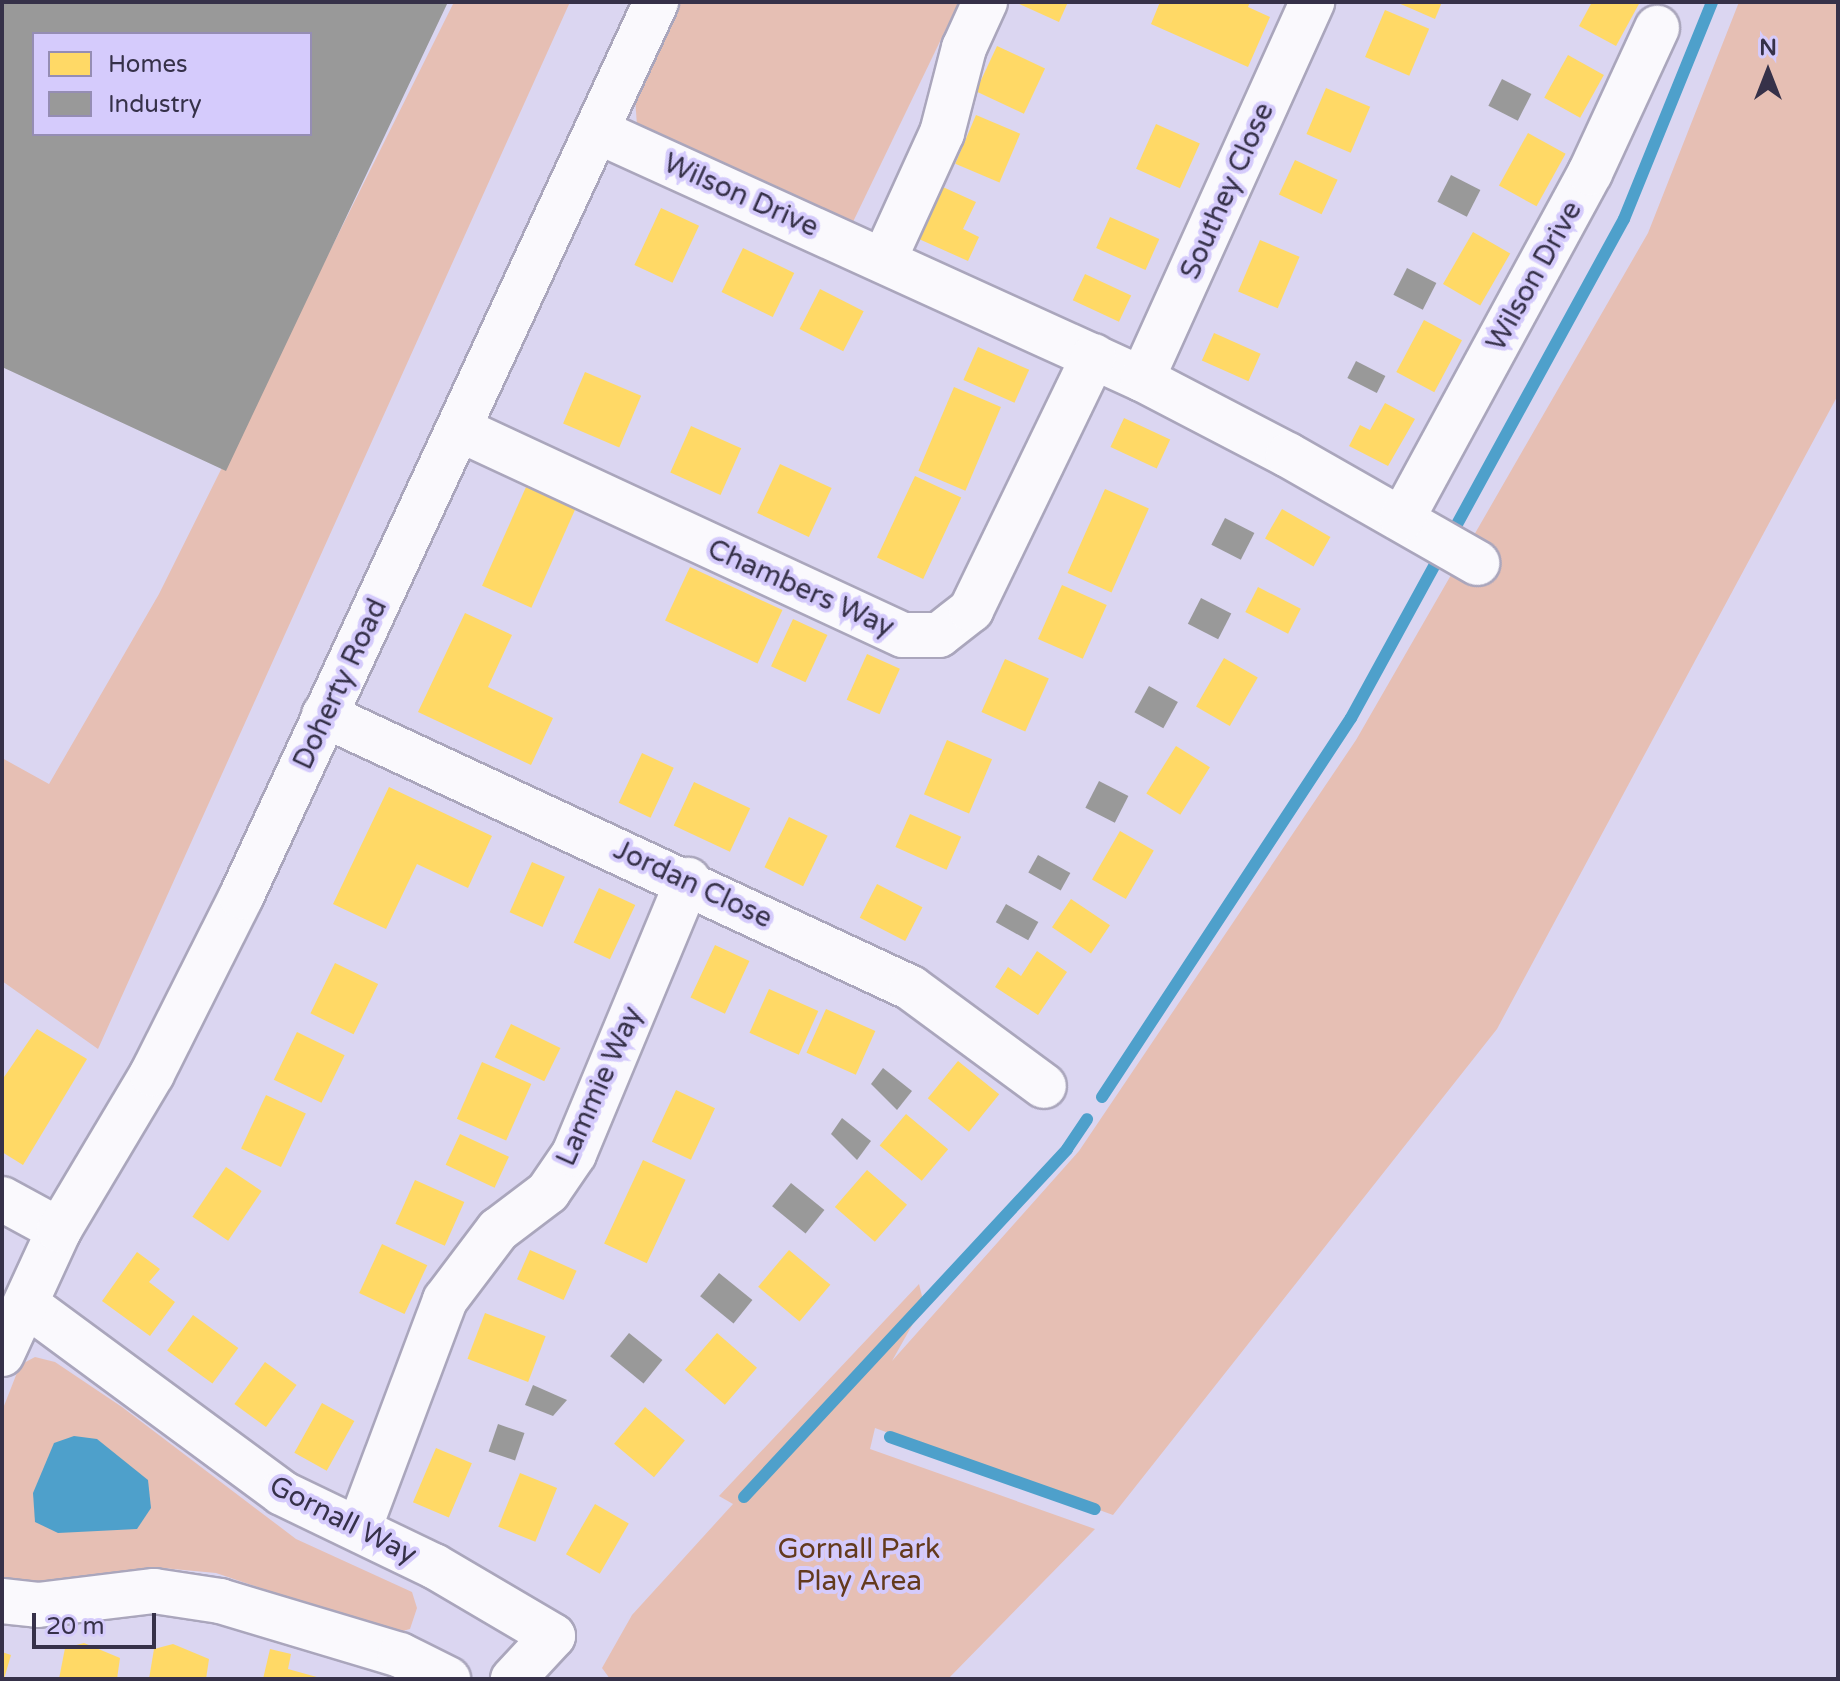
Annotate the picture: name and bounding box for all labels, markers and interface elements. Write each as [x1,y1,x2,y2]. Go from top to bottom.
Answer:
legend [32,32,312,136]
north arrow [1728,32,1808,112]
text: N [1759,35,1777,61]
text: Homes [108,50,188,79]
text: Industry [108,90,202,119]
street label: Southey Close [1173,97,1281,285]
street label: Wilson Drive [658,146,824,244]
street label: Wilson Drive [1479,195,1589,357]
street label: Chambers Way [703,532,899,644]
street label: Doherty Road [286,593,394,775]
street label: Jordan Close [608,833,778,935]
street label: Lammie Way [549,1001,649,1171]
street label: Gornall Way [264,1469,422,1571]
park label: Gornall Park Play Area [778,1532,940,1598]
scale bar [36,1597,160,1647]
text: 20 m [46,1612,104,1641]

